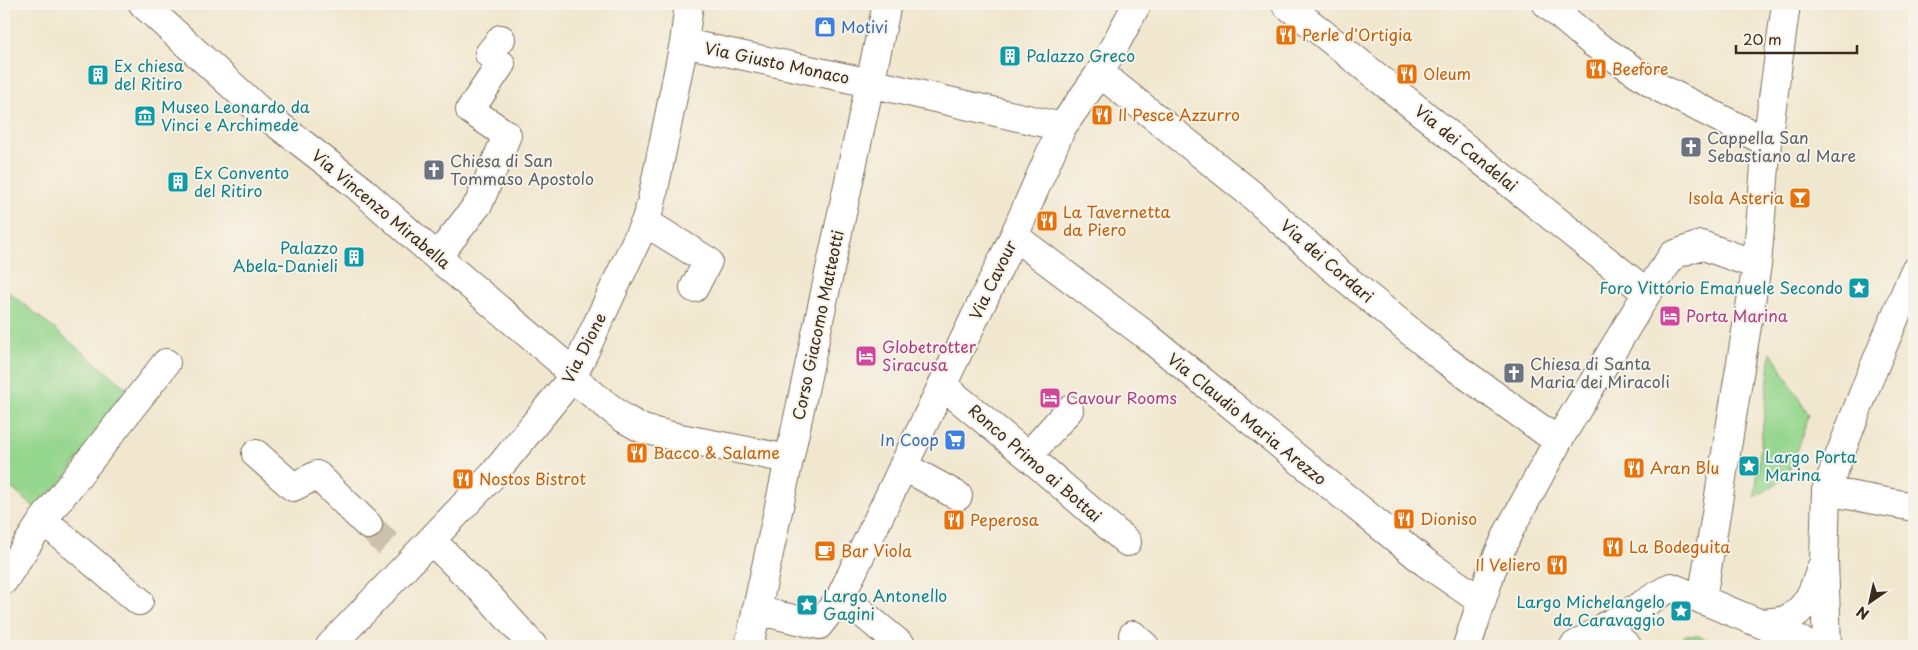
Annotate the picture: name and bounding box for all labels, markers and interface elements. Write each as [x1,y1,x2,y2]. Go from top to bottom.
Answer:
place label: Motivi [841,14,888,38]
shop icon: Motivi [813,15,837,39]
place label: Perle d'Ortigia [1302,22,1412,46]
scale bar [1736,22,1857,54]
restaurant icon: Perle d'Ortigia [1274,23,1298,47]
text: 20 m [1743,27,1782,50]
street label: Via Giusto Monaco [703,35,852,89]
place label: Palazzo Greco [1026,43,1135,67]
building icon: Palazzo Greco [998,44,1022,68]
place label: Ex chiesa del Ritiro [114,53,184,95]
place label: Beefore [1612,56,1668,80]
restaurant icon: Beefore [1584,57,1608,81]
place label: Oleum [1423,61,1471,85]
restaurant icon: Oleum [1395,62,1419,86]
building icon: Ex chiesa del Ritiro [86,63,110,87]
place label: Museo Leonardo da Vinci e Archimede [161,94,310,136]
street label: Via dei Candelai [1410,98,1523,196]
place label: Il Pesce Azzurro [1118,102,1240,126]
restaurant icon: Il Pesce Azzurro [1090,103,1114,127]
museum icon: Museo Leonardo da Vinci e Archimede [133,104,157,128]
place label: Cappella San Sebastiano al Mare [1707,125,1856,167]
church icon: Cappella San Sebastiano al Mare [1679,135,1703,159]
street label: Via Vincenzo Mirabella [307,143,456,274]
place label: Chiesa di San Tommaso Apostolo [450,148,594,190]
church icon: Chiesa di San Tommaso Apostolo [422,158,446,182]
place label: Ex Convento del Ritiro [194,160,289,202]
building icon: Ex Convento del Ritiro [166,170,190,194]
place label: Isola Asteria [1688,185,1784,209]
bar icon: Isola Asteria [1788,186,1812,210]
place label: La Tavernetta da Piero [1063,199,1170,241]
restaurant icon: La Tavernetta da Piero [1035,209,1059,233]
street label: Via dei Cordari [1276,213,1380,308]
street label: Corso Giacomo Matteotti [785,228,849,422]
place label: Palazzo Abela-Danieli [233,235,338,277]
street label: Via Cavour [962,235,1022,323]
building icon: Palazzo Abela-Danieli [342,245,366,269]
place label: Foro Vittorio Emanuele Secondo [1599,275,1843,299]
place icon: Foro Vittorio Emanuele Secondo [1847,276,1871,300]
place label: Porta Marina [1686,303,1788,327]
hotel icon: Porta Marina [1658,304,1682,328]
street label: Via Dione [555,308,611,387]
place label: Globetrotter Siracusa [882,334,977,376]
hotel icon: Globetrotter Siracusa [854,344,878,368]
street label: Via Claudio Maria Arezzo [1163,346,1332,490]
place label: Chiesa di Santa Maria dei Miracoli [1530,351,1670,393]
church icon: Chiesa di Santa Maria dei Miracoli [1502,361,1526,385]
place label: Cavour Rooms [1066,385,1177,409]
hotel icon: Cavour Rooms [1038,386,1062,410]
street label: Ronco Primo ai Bottai [964,398,1108,527]
place label: In Coop [880,427,939,451]
supermarket icon: In Coop [943,428,967,452]
place label: Bacco & Salame [653,440,780,464]
restaurant icon: Bacco & Salame [625,441,649,465]
place label: Largo Porta Marina [1765,444,1857,486]
place icon: Largo Porta Marina [1737,454,1761,478]
place label: Aran Blu [1650,455,1719,479]
restaurant icon: Aran Blu [1622,456,1646,480]
place label: Nostos Bistrot [479,466,586,490]
restaurant icon: Nostos Bistrot [451,467,475,491]
place label: Dioniso [1420,506,1477,530]
place label: Peperosa [970,507,1039,531]
restaurant icon: Dioniso [1392,507,1416,531]
restaurant icon: Peperosa [942,508,966,532]
place label: La Bodeguita [1629,534,1730,558]
restaurant icon: La Bodeguita [1601,535,1625,559]
place label: Bar Viola [841,538,912,562]
cafe icon: Bar Viola [813,539,837,563]
place label: Il Veliero [1475,552,1541,576]
restaurant icon: Il Veliero [1545,553,1569,577]
north arrow [1846,578,1896,628]
place label: Largo Antonello Gagini [823,583,947,625]
place label: Largo Michelangelo da Caravaggio [1516,589,1665,631]
place icon: Largo Antonello Gagini [795,593,819,617]
place icon: Largo Michelangelo da Caravaggio [1669,599,1693,623]
text: N [1852,601,1873,625]

